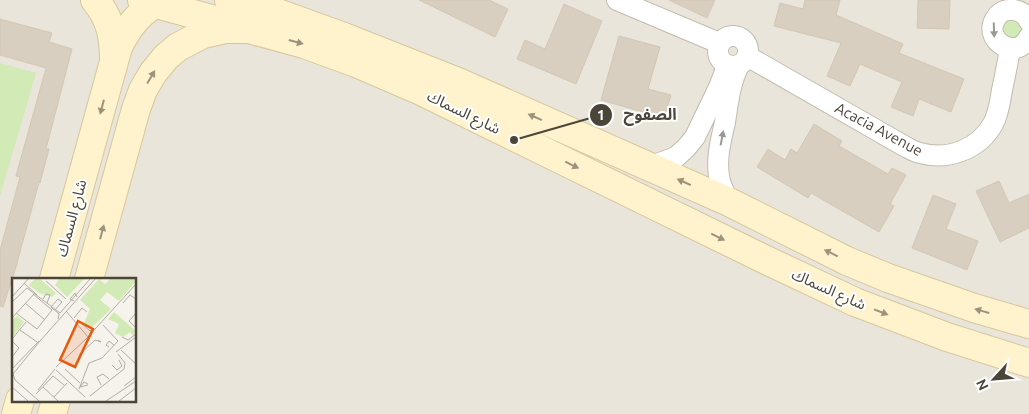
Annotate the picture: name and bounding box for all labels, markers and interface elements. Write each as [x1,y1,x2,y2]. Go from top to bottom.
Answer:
one-way arrow [991,22,999,38]
one-way arrow [289,38,304,46]
one-way arrow [146,71,155,84]
street label: شارع السماك [423,87,504,141]
one-way arrow [97,99,105,114]
callout: الصفوح [588,99,686,130]
street label: Acacia Avenue [832,99,926,159]
text: الصفوح [623,105,677,126]
text: 1 [597,106,605,123]
one-way arrow [528,112,542,120]
one-way arrow [718,129,726,145]
one-way arrow [565,161,579,169]
street label: شارع السماك [53,177,93,259]
one-way arrow [677,178,691,186]
one-way arrow [98,224,106,240]
one-way arrow [711,233,725,241]
one-way arrow [823,248,838,257]
street label: شارع السماك [788,265,869,317]
inset map [12,278,136,402]
one-way arrow [975,306,990,314]
one-way arrow [874,308,889,316]
north arrow [969,354,1019,404]
text: N [973,376,992,393]

